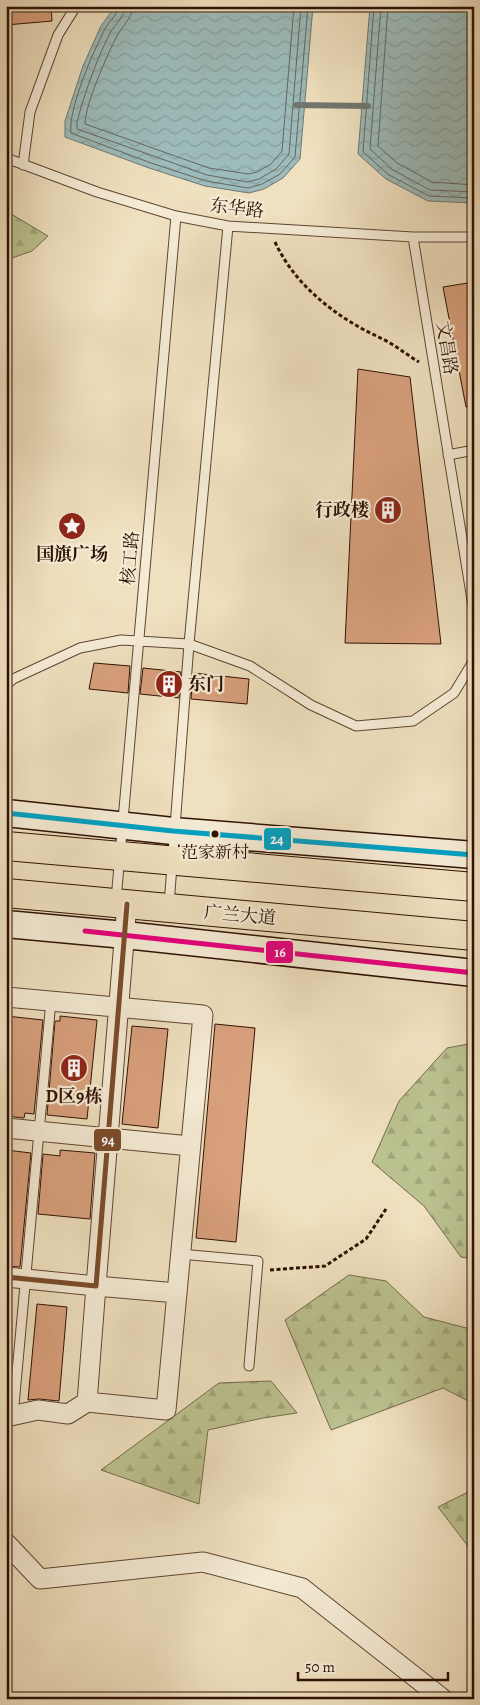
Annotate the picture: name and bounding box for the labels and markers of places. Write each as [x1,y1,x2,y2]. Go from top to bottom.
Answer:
building icon: 行政楼 [373,495,403,525]
place label: 行政楼 [315,498,369,522]
place icon: 国旗广场 [57,511,87,541]
place label: 国旗广场 [36,542,108,566]
building icon: 东门 [154,669,184,699]
place label: 东门 [188,672,224,696]
marker: 范家新村 [210,829,220,839]
place label: 范家新村 [181,841,249,864]
building icon: D区9栋 [59,1053,89,1083]
place label: D区9栋 [46,1084,102,1108]

